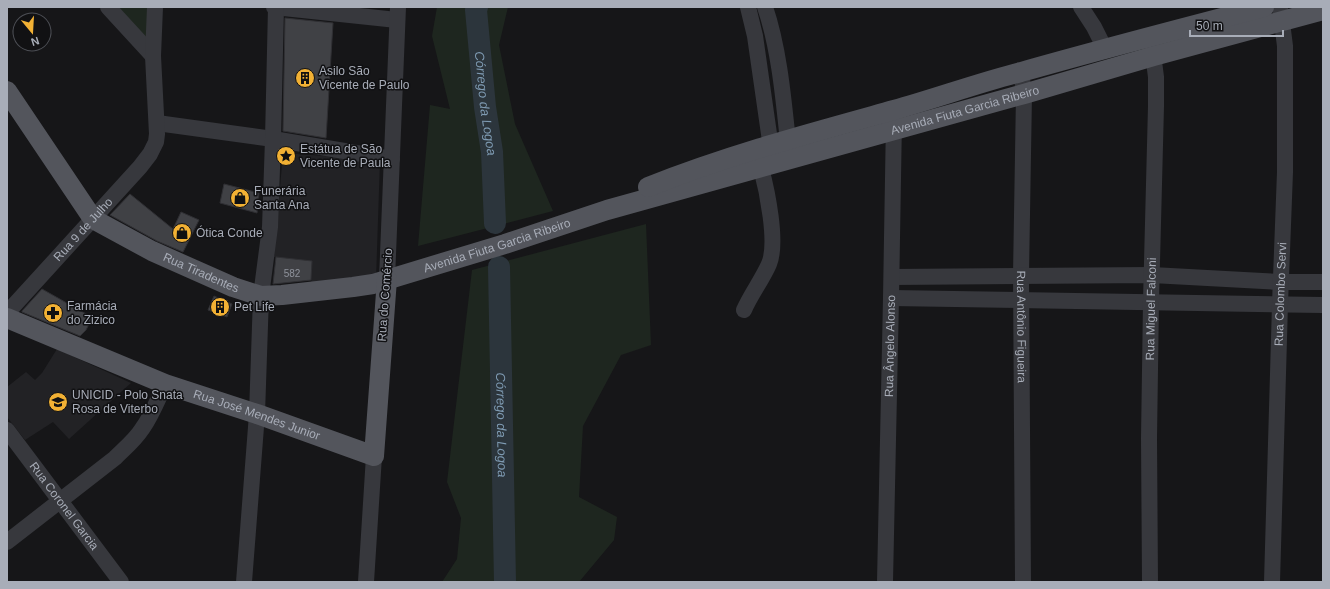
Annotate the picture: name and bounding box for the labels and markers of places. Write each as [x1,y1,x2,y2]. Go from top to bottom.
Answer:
place label: Asilo São Vicente de Paulo [319,64,410,92]
building icon: Asilo São Vicente de Paulo [294,67,316,89]
place label: Estátua de São Vicente de Paula [300,142,391,170]
place icon: Estátua de São Vicente de Paula [275,145,297,167]
place label: Funerária Santa Ana [254,184,310,212]
shop icon: Funerária Santa Ana [229,187,251,209]
shop icon: Ótica Conde [171,222,193,244]
place label: Ótica Conde [196,225,263,240]
building icon: Pet Life [209,296,231,318]
place label: Farmácia do Zizico [67,299,117,327]
place label: Pet Life [234,300,275,314]
pharmacy icon: Farmácia do Zizico [42,302,64,324]
place label: UNICID - Polo Snata Rosa de Viterbo [72,388,183,416]
school or university icon: UNICID - Polo Snata Rosa de Viterbo [47,391,69,413]

